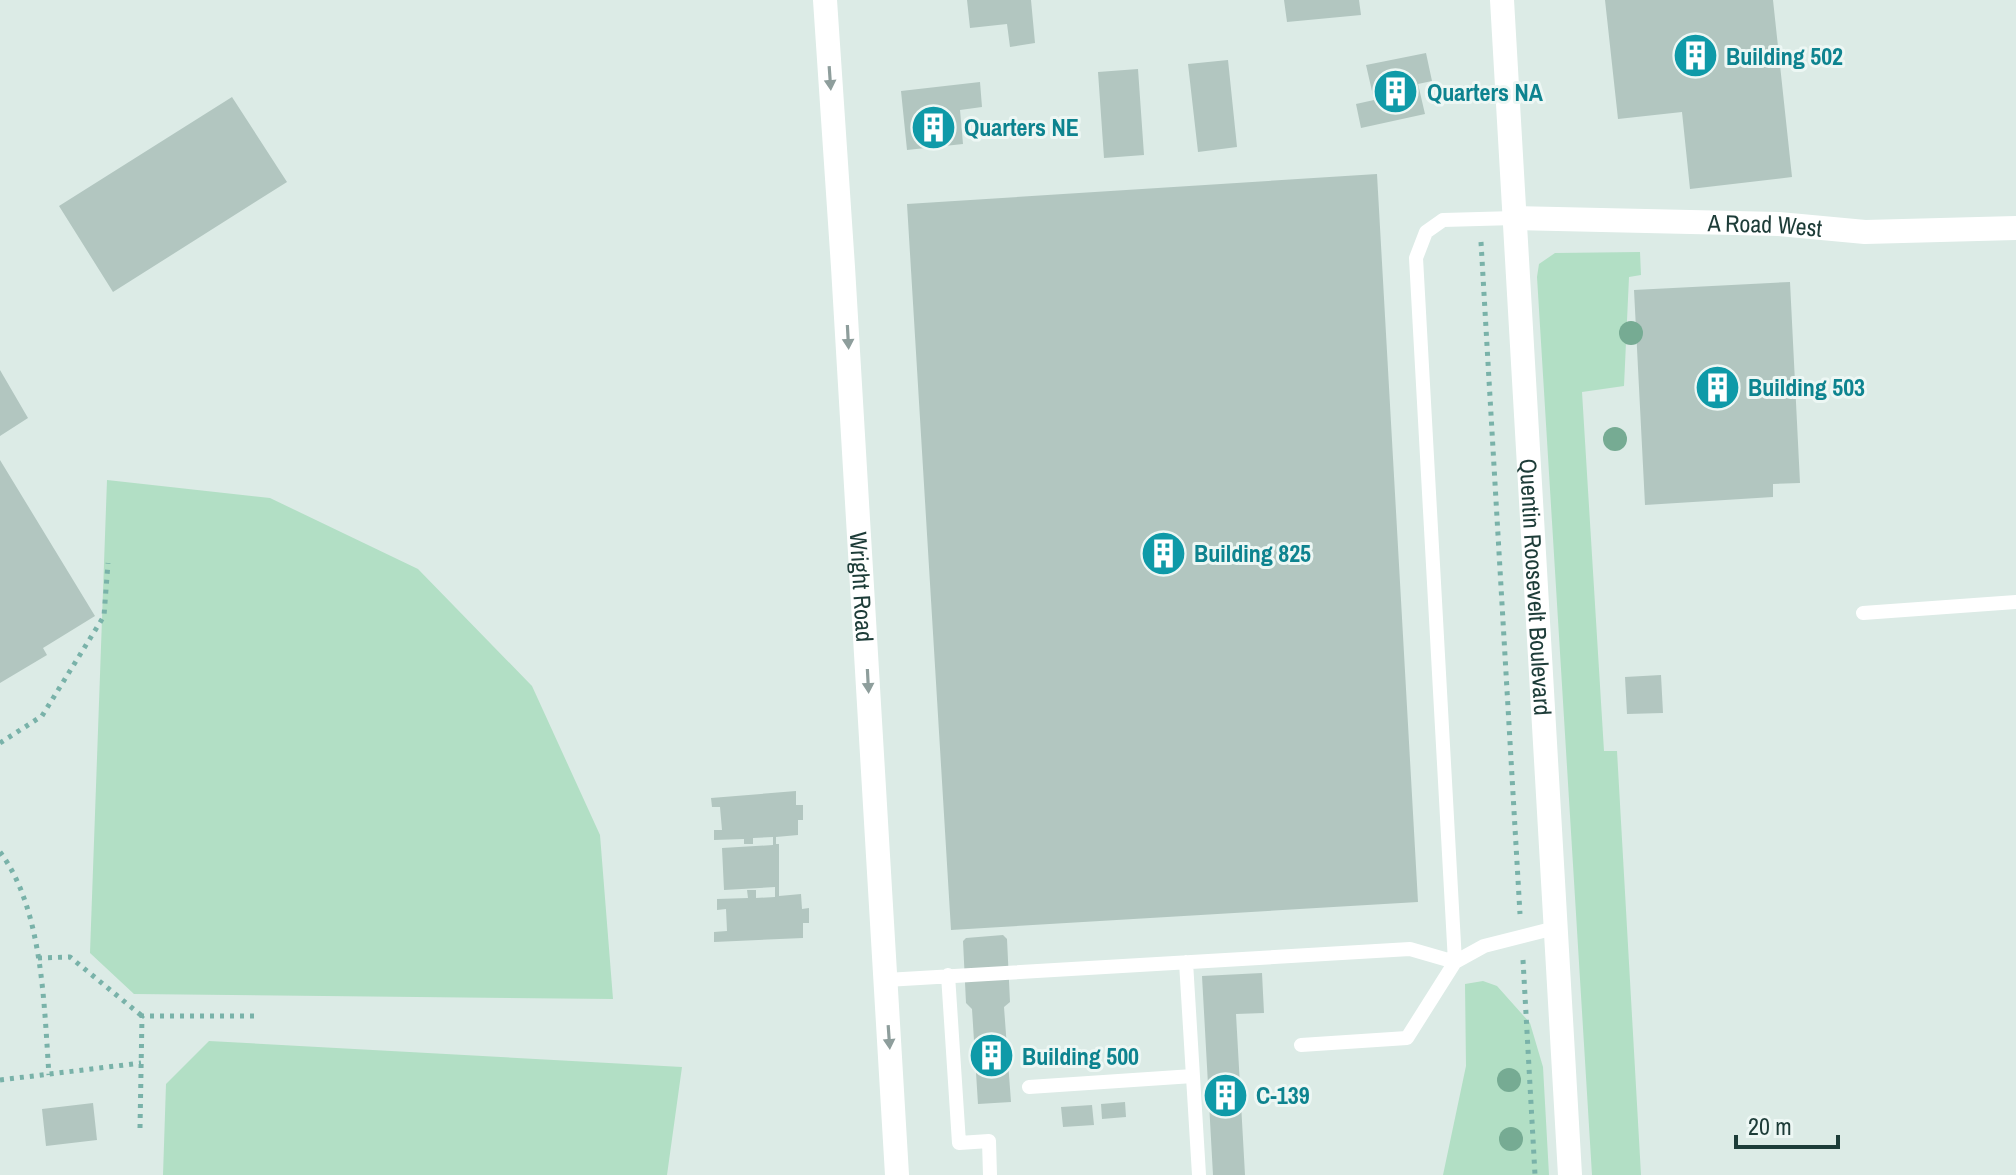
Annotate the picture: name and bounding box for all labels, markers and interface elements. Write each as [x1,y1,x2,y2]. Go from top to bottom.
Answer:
building icon: Building 502 [1671,32,1719,80]
place label: Building 502 [1726,40,1843,72]
one-way arrow [824,66,837,91]
building icon: Quarters NA [1372,68,1420,116]
place label: Quarters NA [1427,76,1544,108]
building icon: Quarters NE [909,103,957,151]
place label: Quarters NE [964,111,1079,143]
street label: A Road West [1706,206,1824,244]
one-way arrow [841,325,854,350]
building icon: Building 503 [1693,363,1741,411]
place label: Building 503 [1748,371,1865,403]
street label: Quentin Roosevelt Boulevard [1513,458,1559,716]
building icon: Building 825 [1139,529,1187,577]
street label: Wright Road [843,531,881,643]
place label: Building 825 [1194,537,1311,569]
one-way arrow [862,669,875,694]
one-way arrow [883,1025,896,1050]
building icon: Building 500 [967,1032,1015,1080]
place label: Building 500 [1022,1040,1139,1072]
building icon: C-139 [1201,1071,1249,1119]
place label: C-139 [1256,1079,1310,1111]
scale bar [1736,1099,1838,1149]
text: 20 m [1748,1110,1792,1142]

